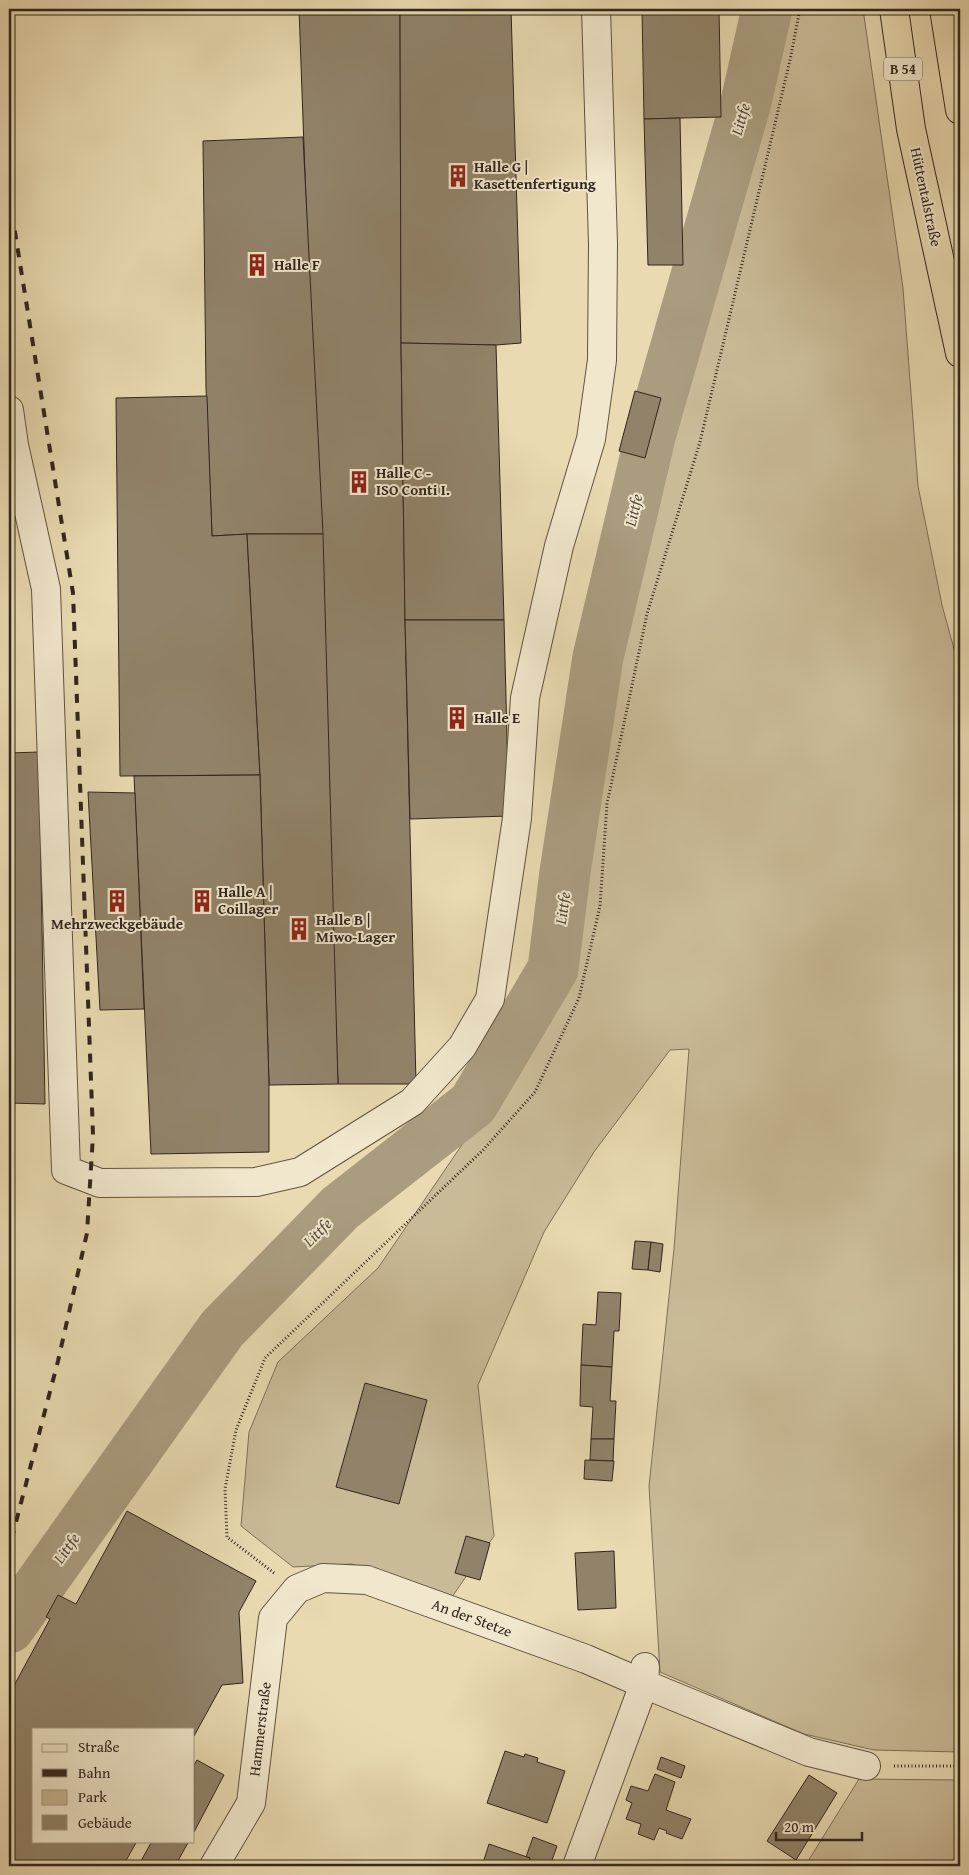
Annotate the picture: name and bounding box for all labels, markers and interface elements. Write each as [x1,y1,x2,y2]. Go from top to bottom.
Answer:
road number: B 54 [884,58,922,80]
water label: Littfe [724,99,756,139]
street label: Hüttentalstraße [906,145,947,248]
place label: Halle G | Kasettenfertigung [474,156,596,194]
building icon: Halle G | Kasettenfertigung [445,163,471,189]
building icon: Halle F [244,252,270,278]
place label: Halle F [274,254,320,275]
place label: Halle C - ISO Conti I. [376,462,450,500]
building icon: Halle C - ISO Conti I. [346,469,372,495]
water label: Littfe [617,491,648,530]
building icon: Halle E [444,705,470,731]
place label: Halle E [474,707,520,728]
place label: Halle A | Coillager [218,881,278,919]
building icon: Mehrzweckgebäude [104,888,130,914]
building icon: Halle A | Coillager [189,888,215,914]
water label: Littfe [548,890,576,927]
place label: Halle B | Miwo-Lager [316,909,395,947]
place label: Mehrzweckgebäude [51,913,183,934]
building icon: Halle B | Miwo-Lager [286,916,312,942]
water label: Littfe [296,1212,337,1253]
water label: Littfe [46,1527,86,1569]
street label: An der Stetze [429,1593,515,1642]
street label: Hammerstraße [243,1681,276,1777]
legend [32,1728,195,1842]
text: Straße [78,1736,120,1757]
text: Bahn [78,1762,111,1783]
text: Park [78,1786,107,1807]
scale bar [776,1810,863,1842]
text: Gebäude [78,1812,132,1833]
text: 20 m [784,1816,815,1837]

